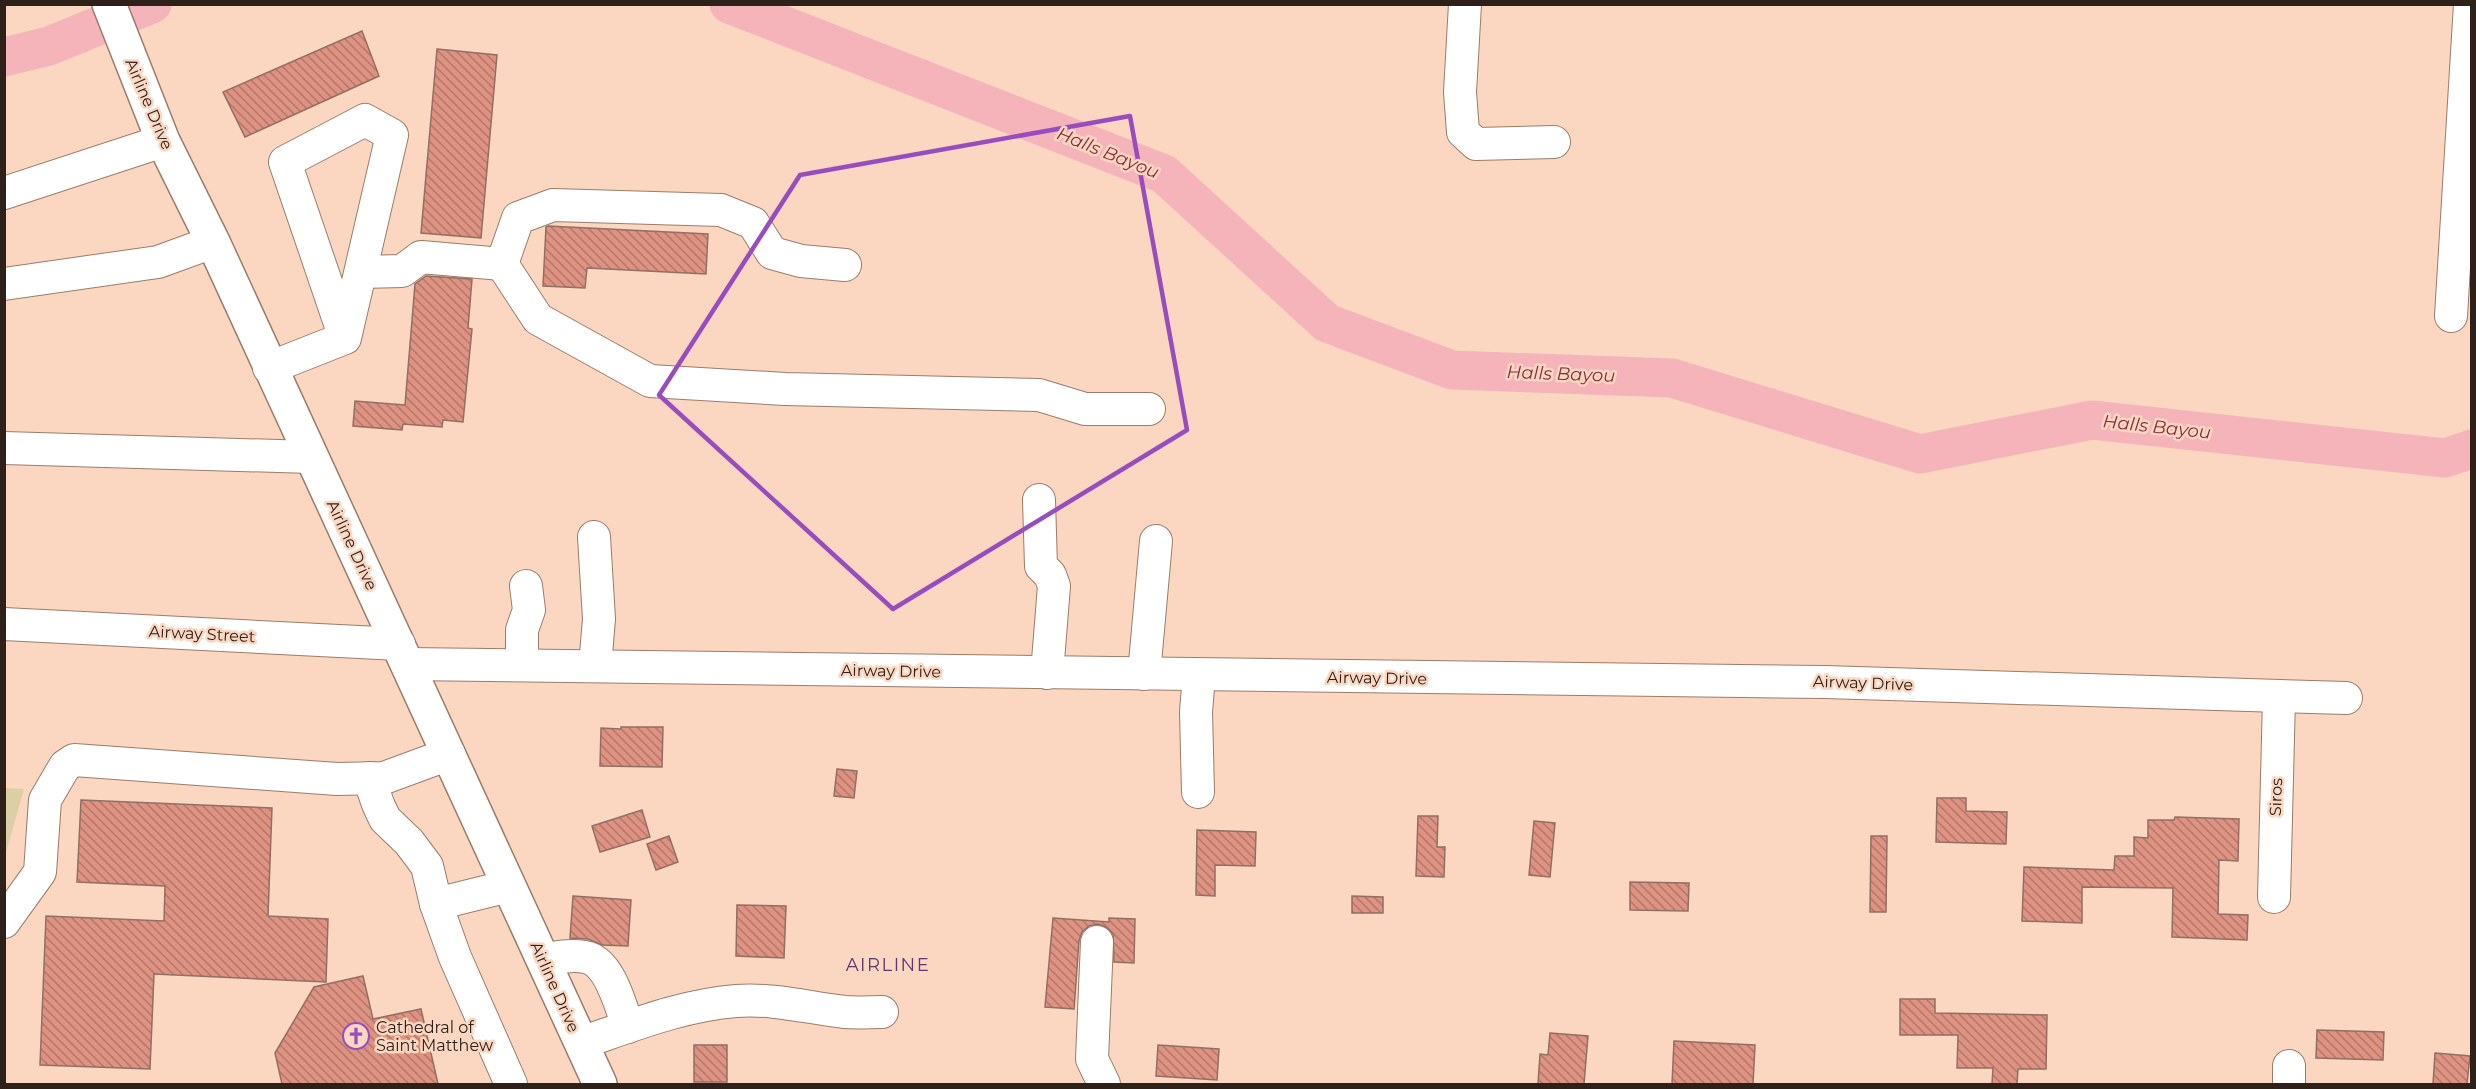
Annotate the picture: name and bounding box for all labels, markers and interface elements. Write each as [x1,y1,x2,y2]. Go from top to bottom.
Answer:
street label: Airline Drive [121,56,177,152]
water label: Halls Bayou [1054,122,1162,184]
water label: Halls Bayou [1506,361,1616,387]
water label: Halls Bayou [2102,410,2212,444]
street label: Airline Drive [323,497,381,593]
street label: Airway Street [148,622,256,646]
street label: Airway Drive [841,661,941,681]
street label: Airway Drive [1327,668,1427,688]
street label: Airway Drive [1813,672,1913,694]
street label: Siros [2266,777,2286,816]
street label: Airline Drive [527,939,583,1035]
district label: AIRLINE [846,954,930,976]
place label: Cathedral of Saint Matthew [376,1018,493,1055]
church icon: Cathedral of Saint Matthew [341,1021,371,1051]

